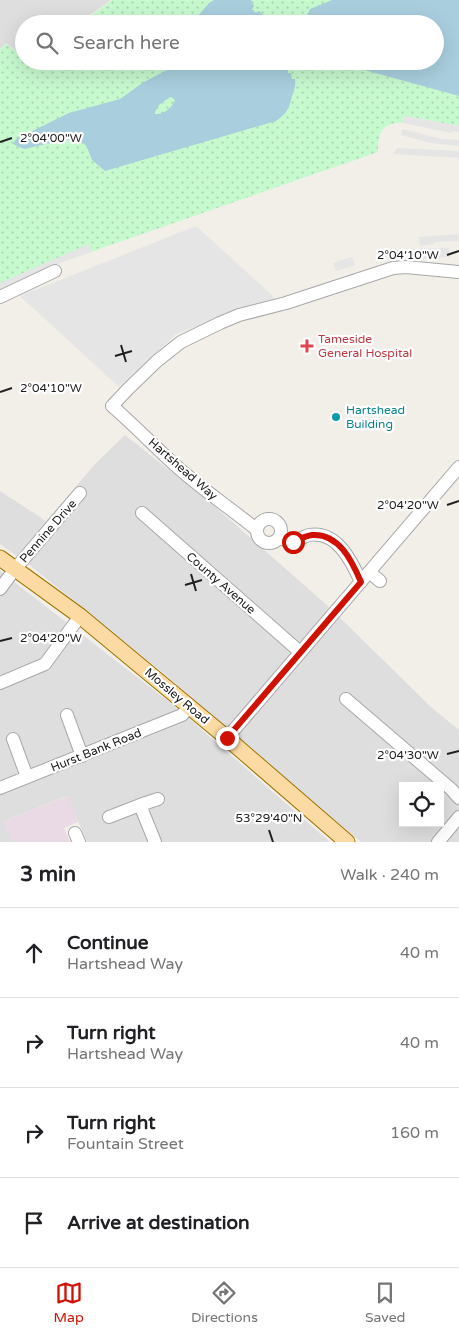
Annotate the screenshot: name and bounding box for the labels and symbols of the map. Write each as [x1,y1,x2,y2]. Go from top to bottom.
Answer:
text: 2°04'00"W [20,131,82,145]
text: 2°04'10"W [377,248,439,262]
place label: Tameside General Hospital [318,332,412,360]
marker: Tameside General Hospital [300,339,314,353]
text: 2°04'10"W [20,381,82,395]
place label: Hartshead Building [346,403,405,431]
marker: Hartshead Building [330,411,342,423]
street label: Hartshead Way [146,435,221,503]
street label: Pennine Drive [17,496,79,565]
text: 2°04'20"W [377,498,439,512]
route start [282,531,305,554]
street label: County Avenue [184,549,259,617]
text: 2°04'20"W [20,631,82,645]
street label: Mossley Road [142,665,212,727]
street label: Hurst Bank Road [49,725,143,775]
route end [216,727,239,750]
text: 2°04'30"W [377,748,439,762]
text: 53°29'40"N [236,811,303,825]

